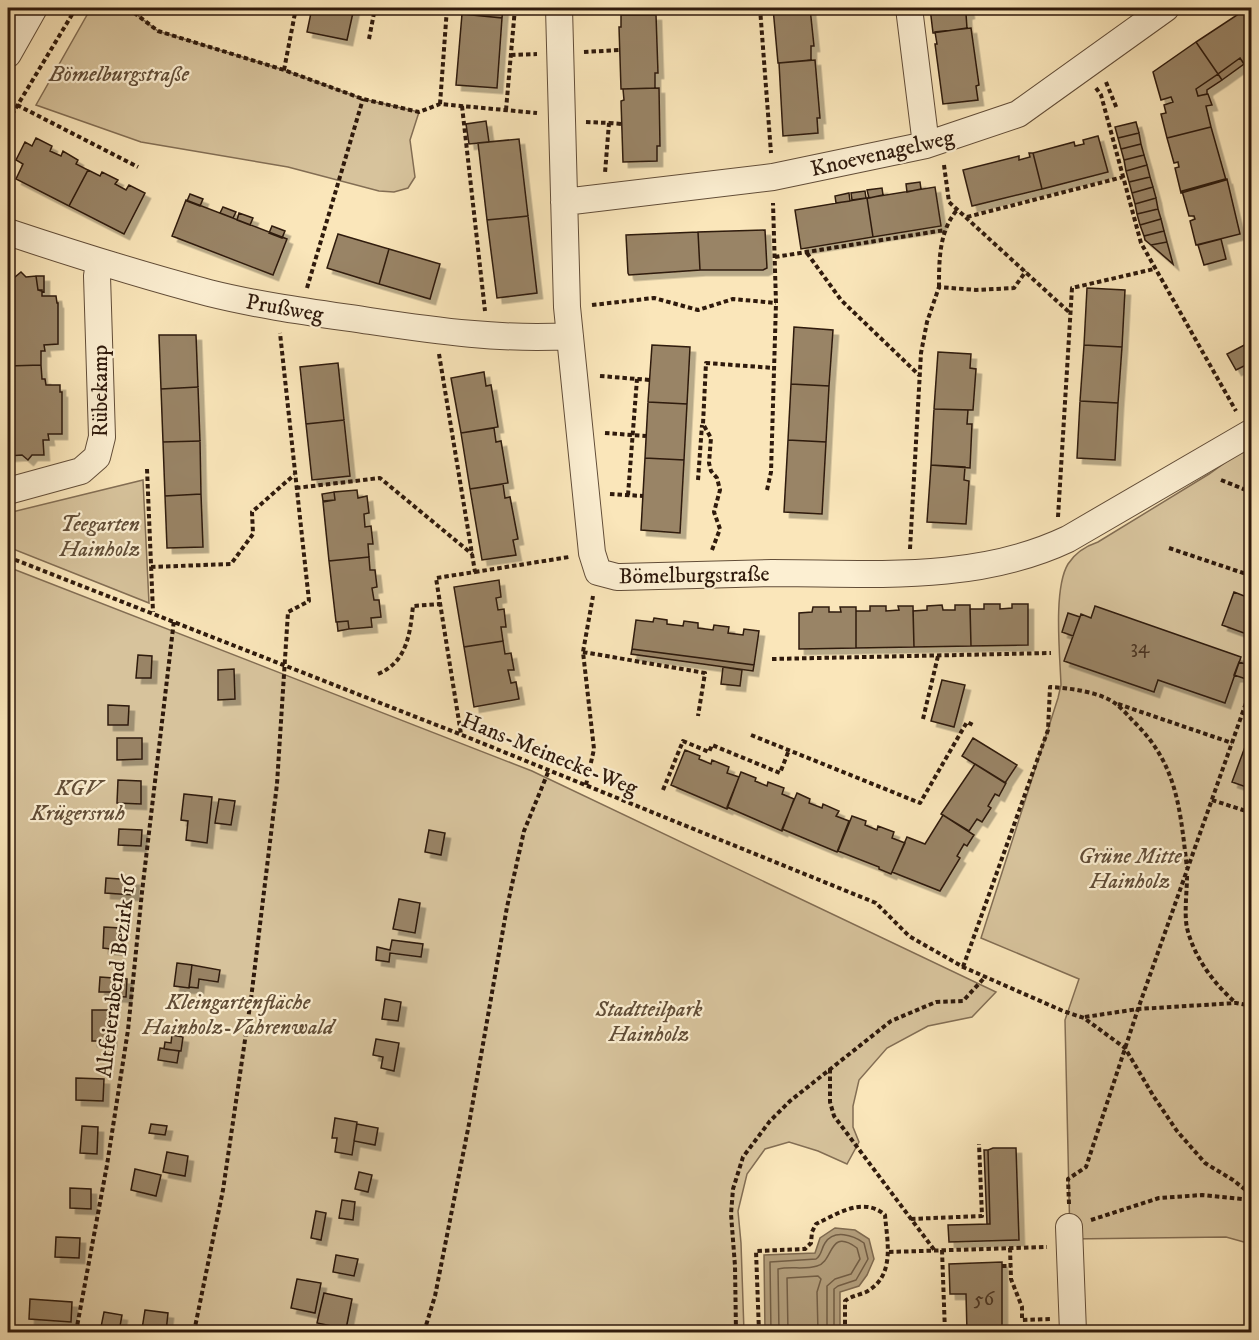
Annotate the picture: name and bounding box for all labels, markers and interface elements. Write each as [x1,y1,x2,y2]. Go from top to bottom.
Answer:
park label: Bömelburgstraße [48,61,189,88]
street label: Knoevenagelweg [808,124,957,183]
street label: Prußweg [244,288,326,329]
street label: Rübekamp [87,345,114,437]
park label: Teegarten Hainholz [58,511,141,563]
street label: Bömelburgstraße [618,561,770,590]
house number: 34 [1131,635,1150,660]
street label: Hans-Meinecke-Weg [457,707,642,802]
park label: KGV Krügersruh [30,775,125,827]
park label: Grüne Mitte Hainholz [1078,843,1182,895]
street label: Altfeierabend Bezirk 16 [91,872,142,1079]
park label: Kleingartenfläche Hainholz-Vahrenwald [141,989,337,1041]
park label: Stadtteilpark Hainholz [594,996,703,1048]
house number: 56 [974,1287,995,1312]

